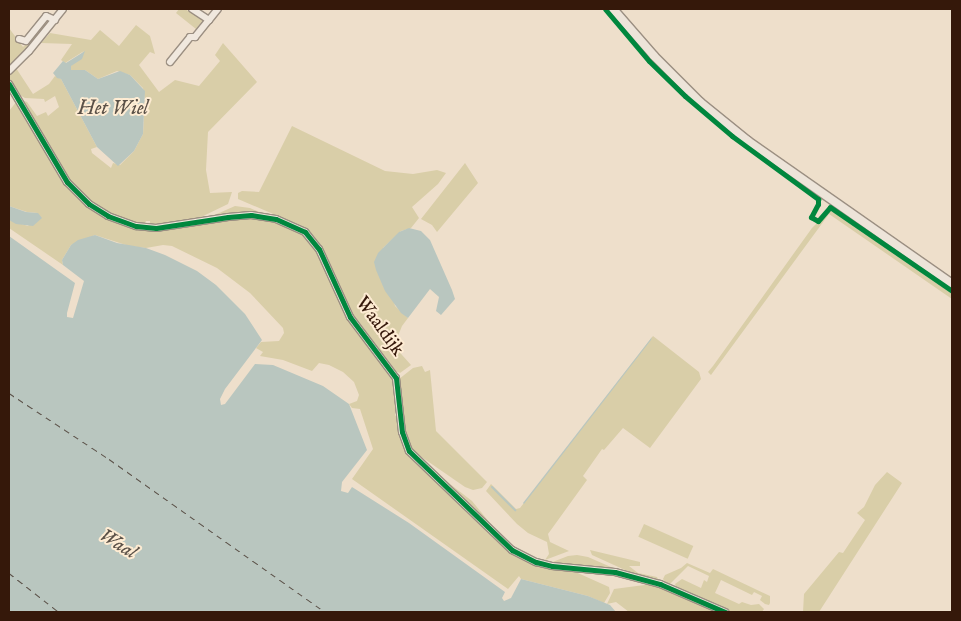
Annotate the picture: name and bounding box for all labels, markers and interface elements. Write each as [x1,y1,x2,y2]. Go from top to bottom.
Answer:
water label: Het Wiel [78,96,148,120]
street label: Waaldijk [350,293,408,361]
water label: Waal [95,524,141,564]

